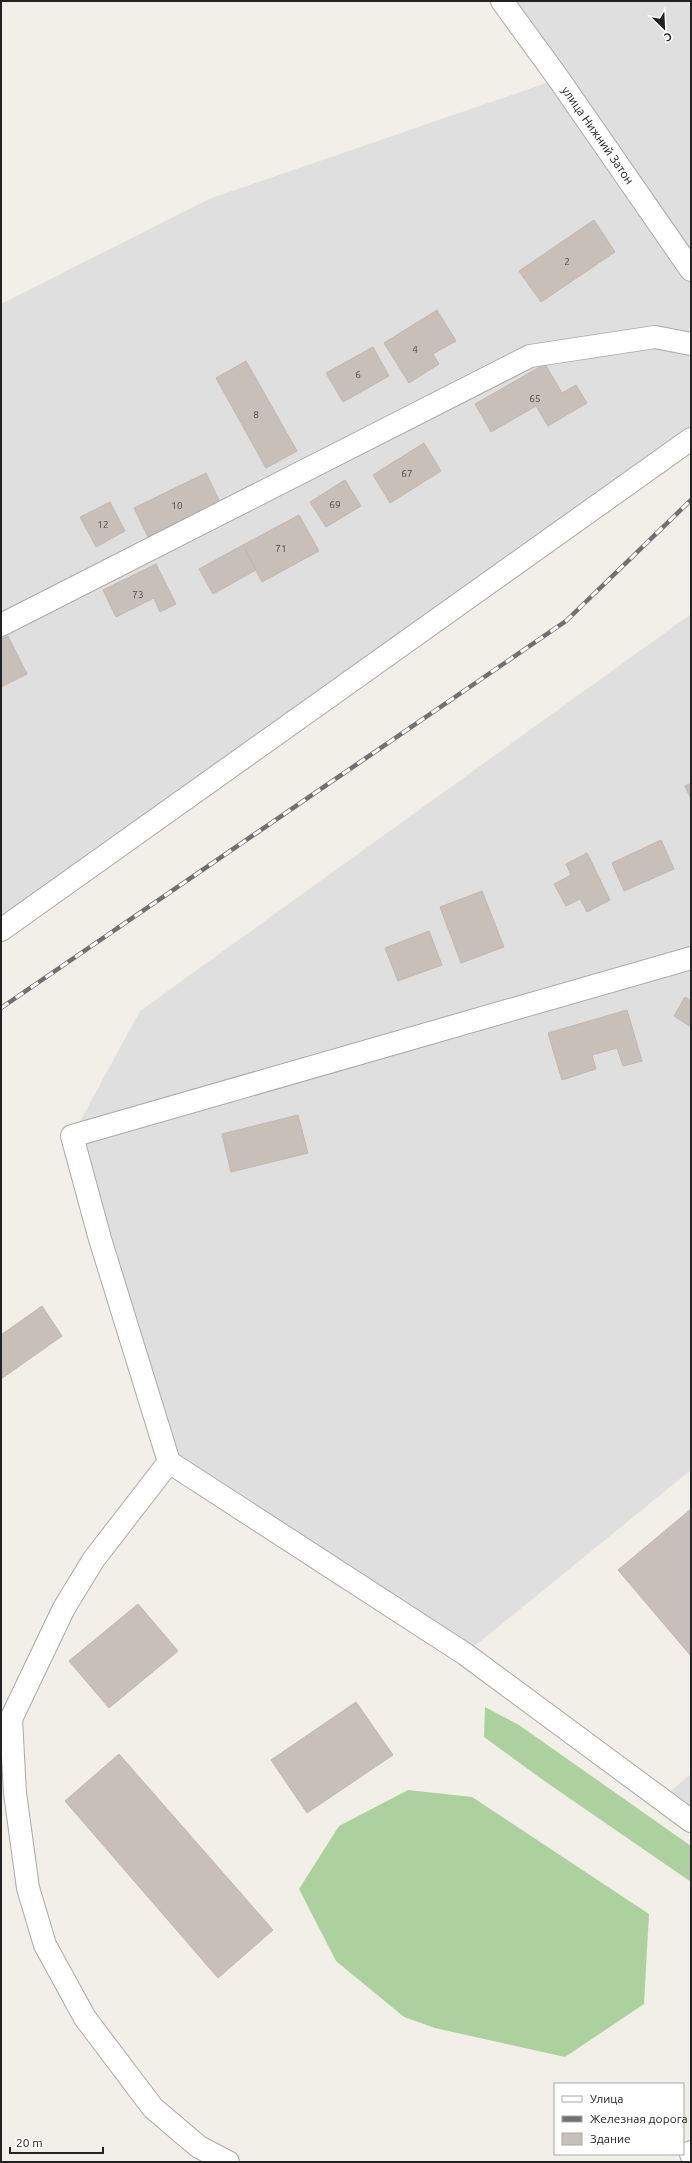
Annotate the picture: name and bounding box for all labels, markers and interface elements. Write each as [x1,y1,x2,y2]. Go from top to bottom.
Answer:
north arrow [644,8,684,48]
text: С [662,30,674,44]
street label: улица Нижний Затон [559,84,637,186]
house number: 2 [564,256,570,267]
house number: 4 [412,344,418,355]
house number: 6 [355,369,361,380]
house number: 65 [529,393,541,404]
house number: 8 [253,409,259,420]
house number: 67 [401,468,413,479]
house number: 69 [329,499,341,510]
house number: 10 [171,500,183,511]
house number: 12 [97,519,109,530]
house number: 71 [275,543,287,554]
house number: 73 [132,589,144,600]
legend [554,2083,684,2155]
text: Улица [590,2092,623,2105]
text: Железная дорога [590,2112,688,2125]
scale bar [10,2129,103,2155]
text: Здание [590,2132,631,2145]
text: 20 m [16,2136,43,2149]

